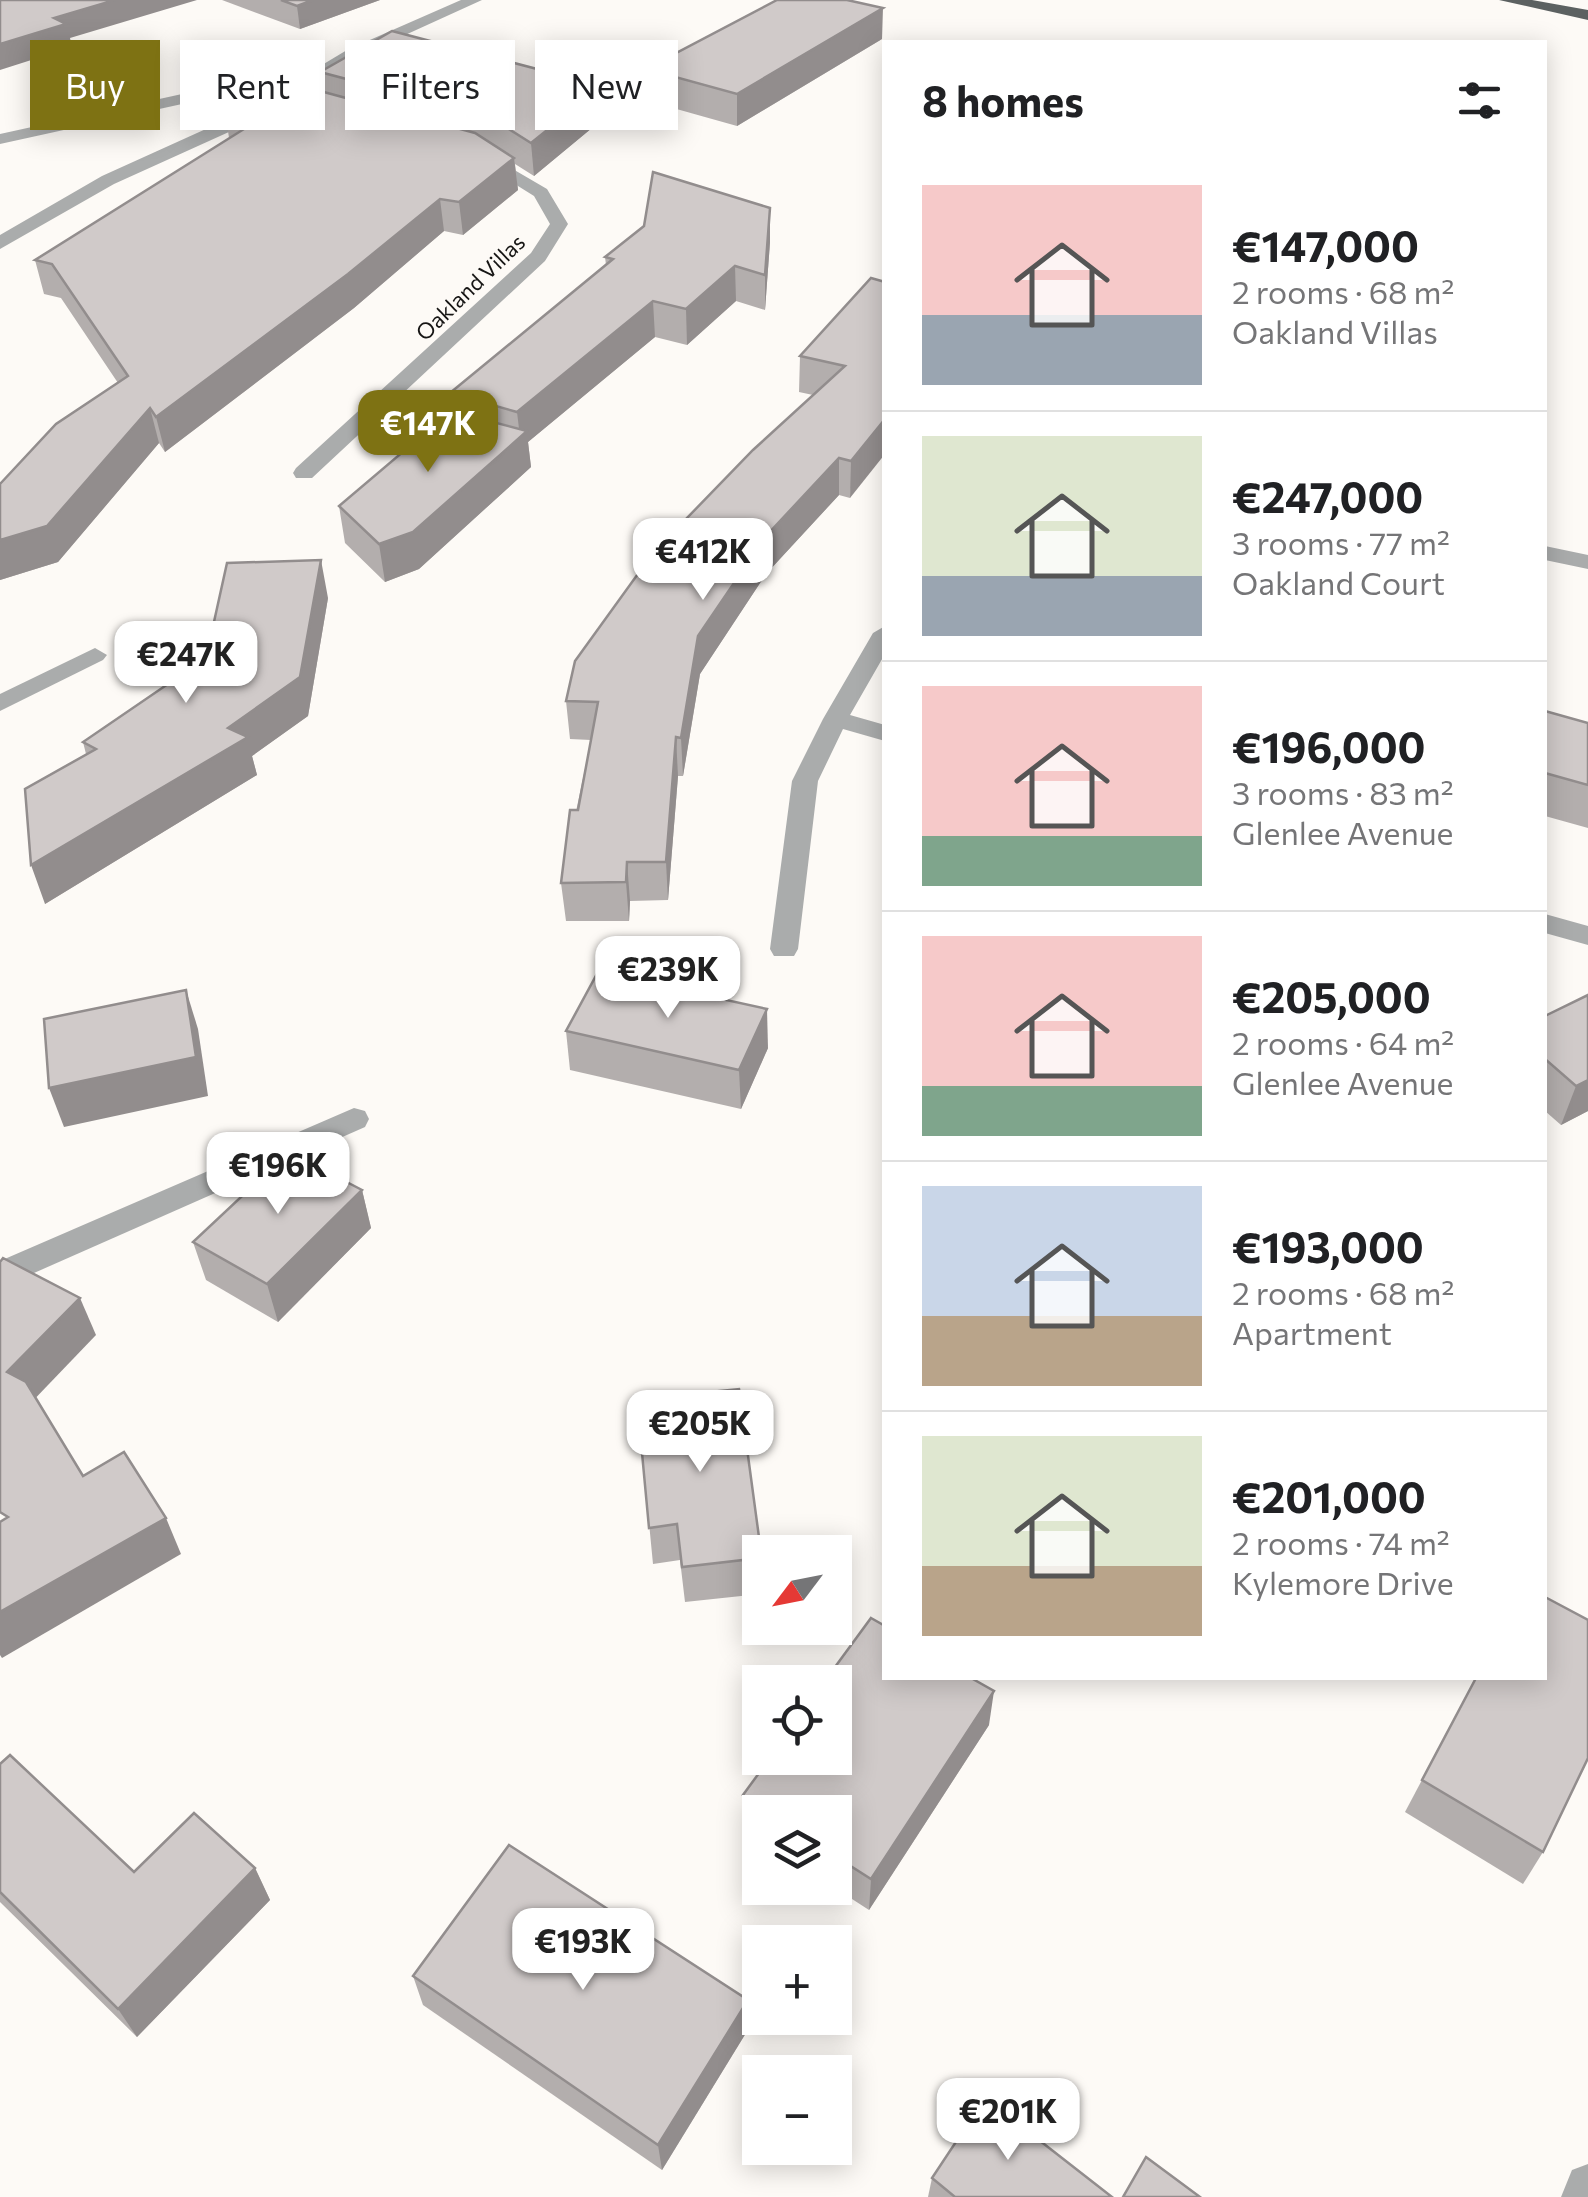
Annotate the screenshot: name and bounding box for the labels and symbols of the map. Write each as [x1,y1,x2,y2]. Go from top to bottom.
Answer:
street label: Oakland Villas [410,228,530,346]
pin: €147K [358,390,498,475]
pin: €412K [633,518,773,603]
pin: €247K [116,621,256,706]
pin: €239K [598,936,738,1021]
pin: €196K [208,1132,348,1217]
pin: €205K [630,1390,770,1475]
north arrow [742,1535,852,1645]
pin: €193K [513,1908,653,1993]
pin: €201K [938,2078,1078,2163]

